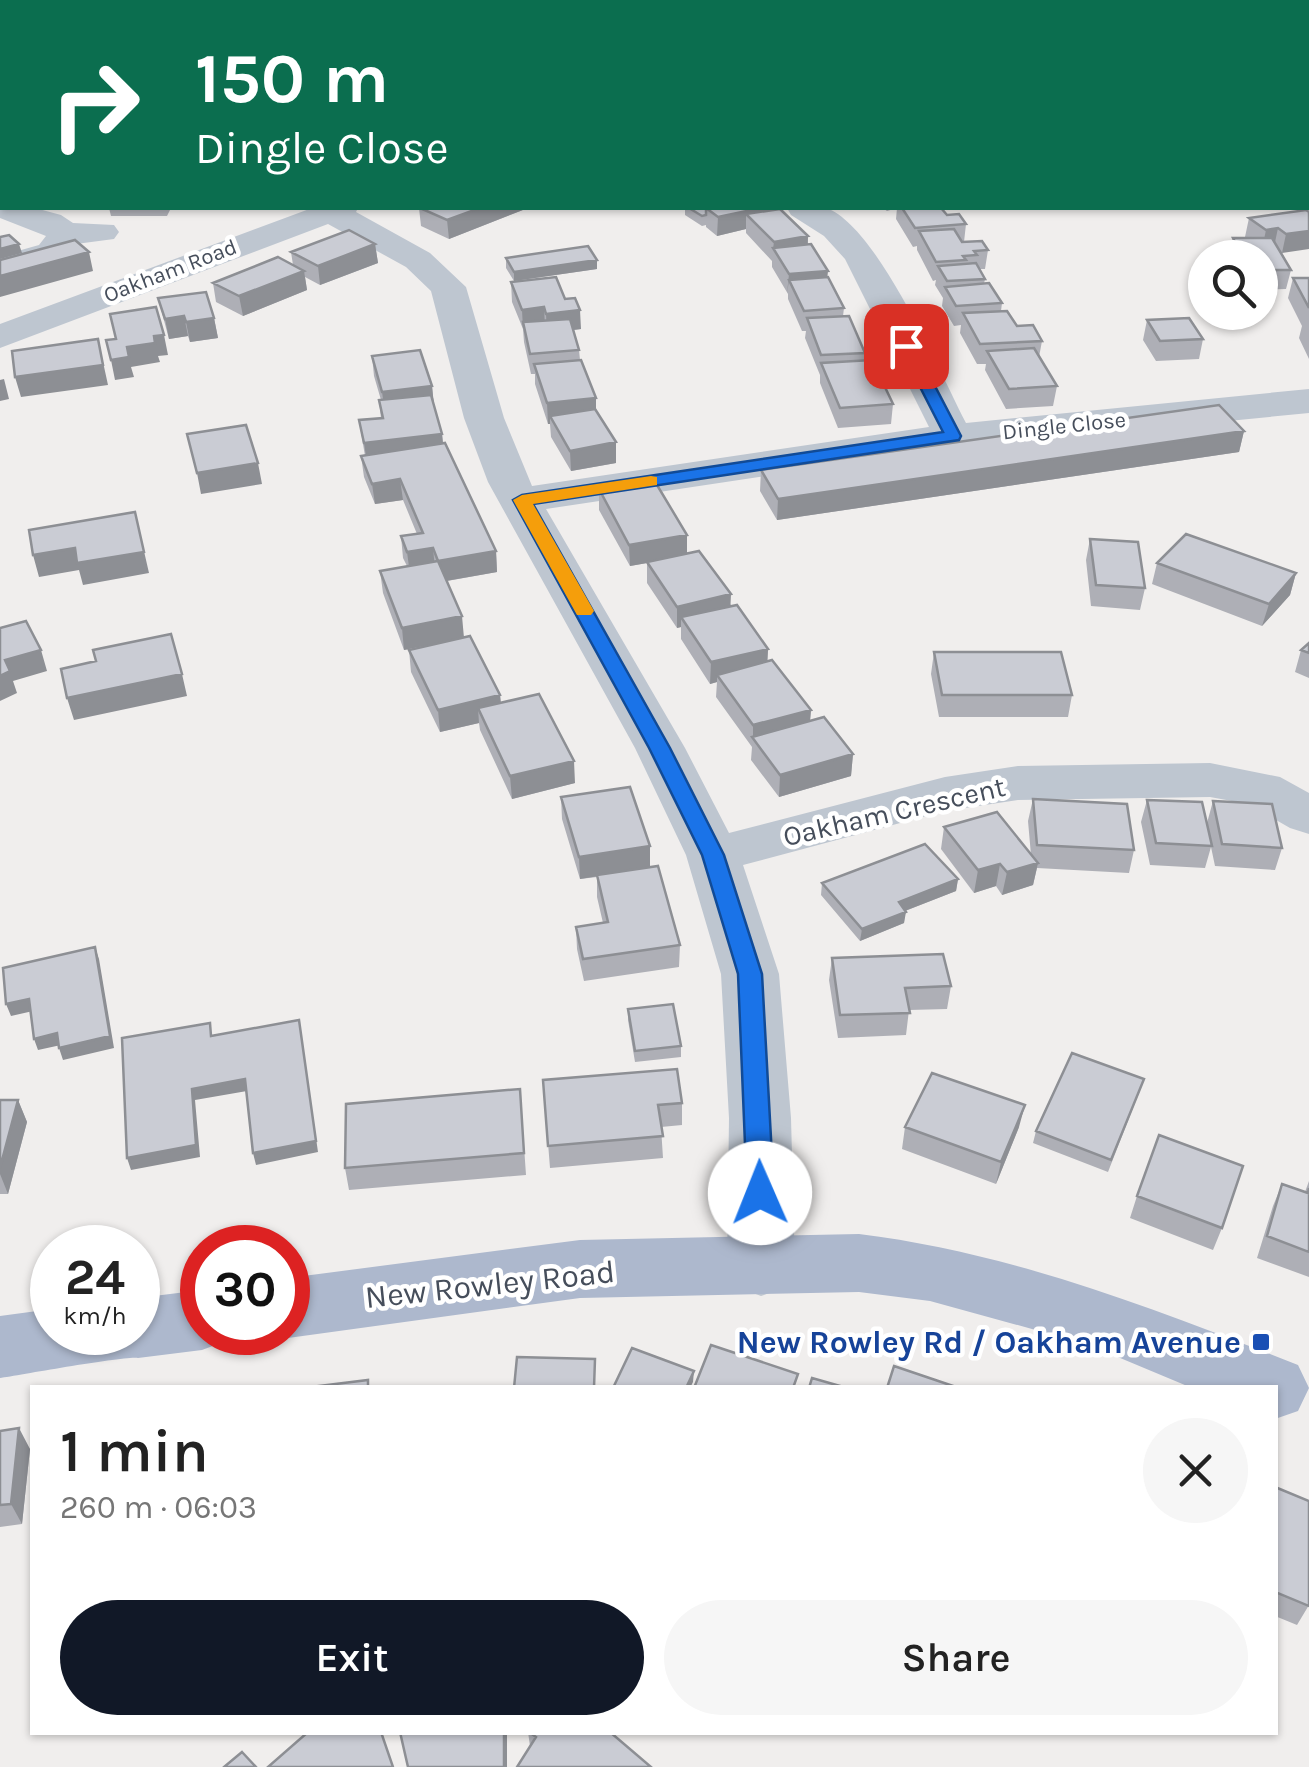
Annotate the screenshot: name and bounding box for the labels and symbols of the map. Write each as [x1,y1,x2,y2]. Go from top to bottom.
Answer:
street label: Oakham Road [100,234,241,308]
pin [864,304,949,389]
street label: Dingle Close [1001,407,1127,445]
street label: Oakham Crescent [780,770,1008,853]
position arrow [708,1141,812,1245]
speed limit sign: 30 [180,1225,310,1355]
street label: New Rowley Road [363,1253,617,1316]
place label: New Rowley Rd / Oakham Avenue [737,1324,1241,1361]
marker: New Rowley Rd / Oakham Avenue [1250,1331,1272,1353]

